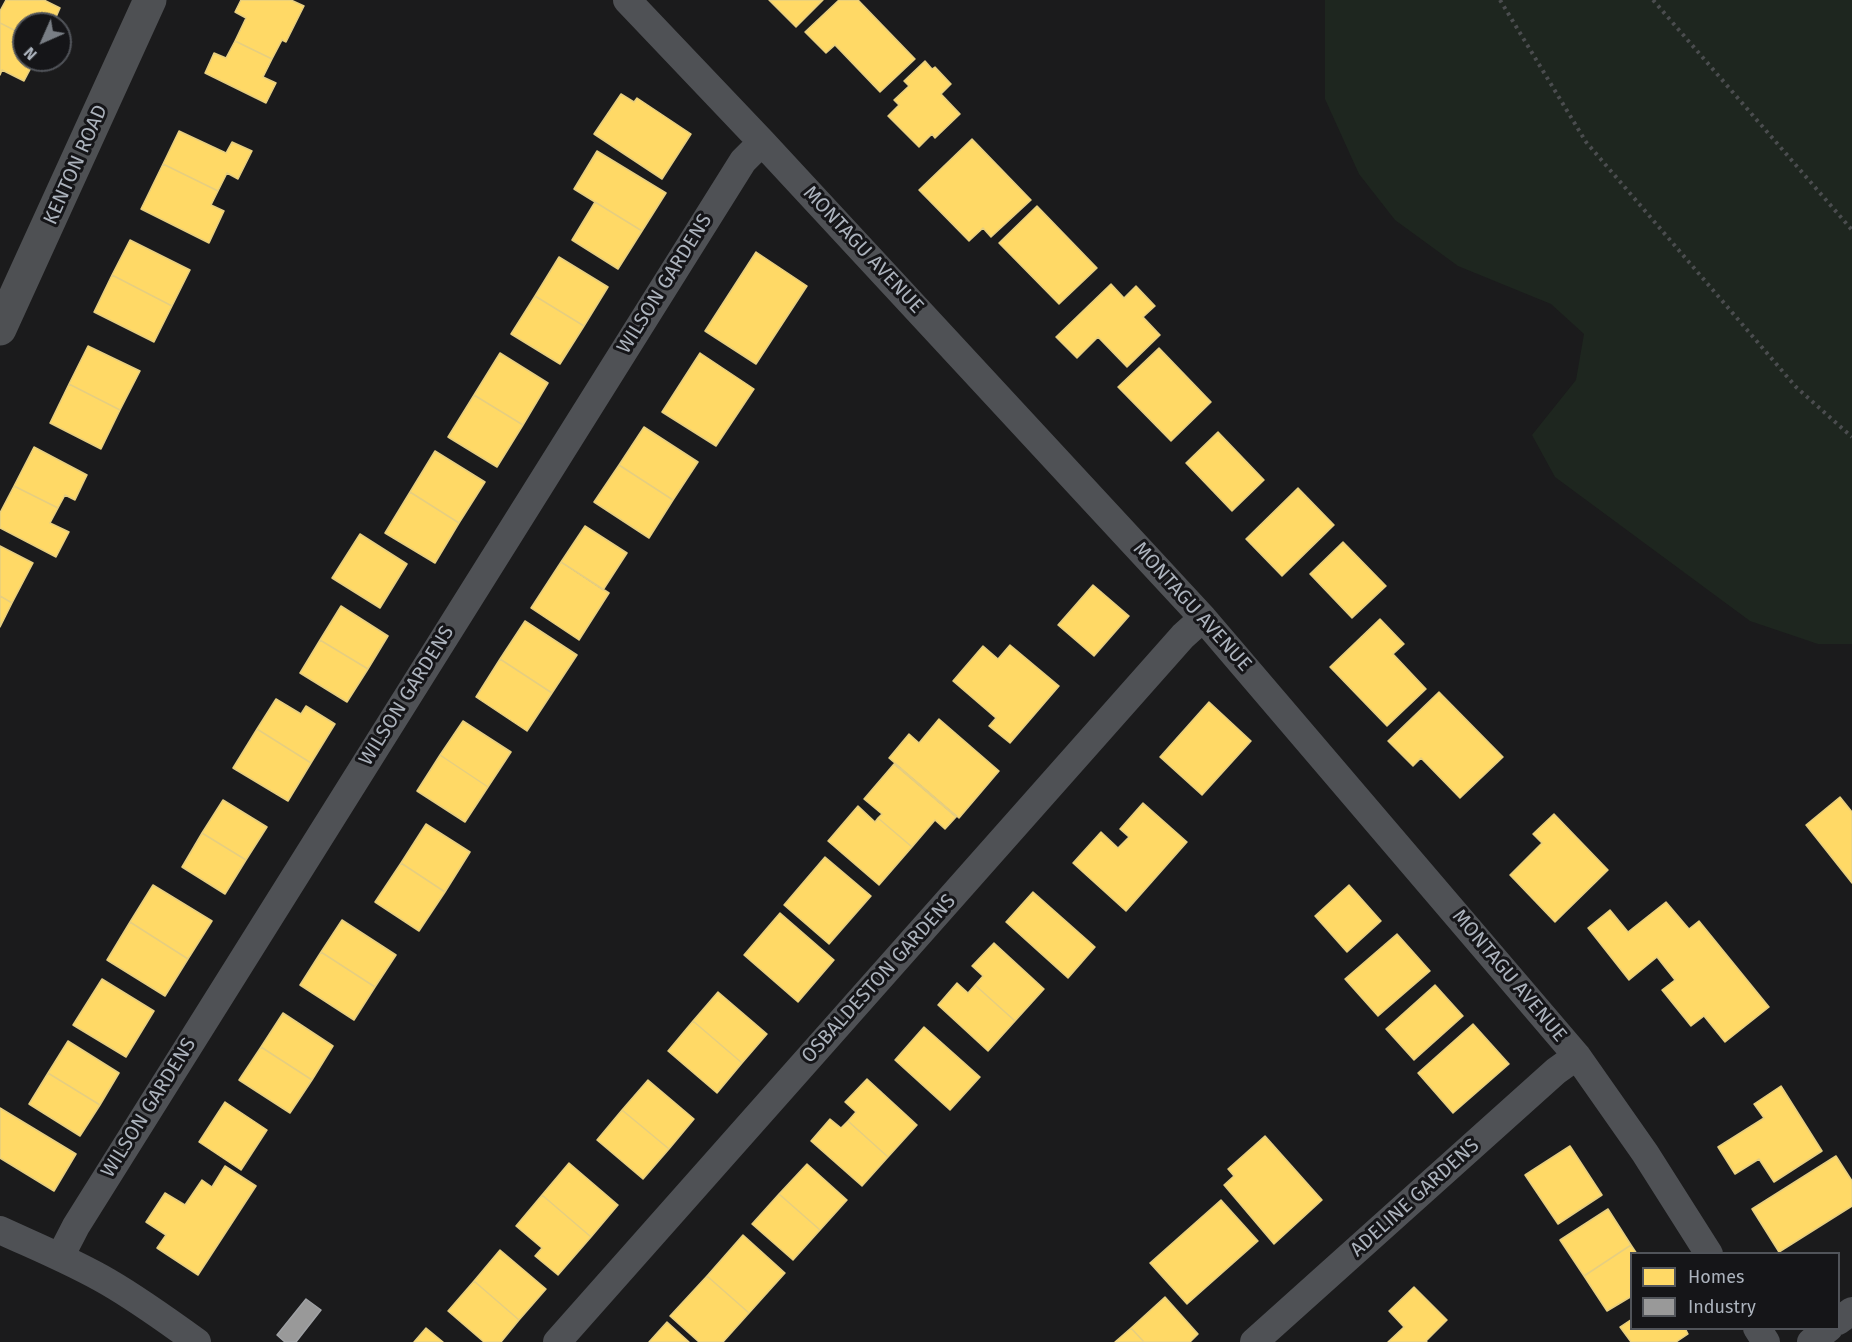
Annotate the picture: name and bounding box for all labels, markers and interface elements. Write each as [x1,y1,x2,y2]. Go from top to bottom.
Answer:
north arrow [12,12,72,72]
text: N [20,43,41,64]
street label: KENTON ROAD [39,101,113,229]
street label: MONTAGU AVENUE [798,181,928,319]
street label: WILSON GARDENS [612,210,718,358]
street label: MONTAGU AVENUE [1128,538,1256,676]
street label: WILSON GARDENS [354,622,460,770]
street label: OSBALDESTON GARDENS [797,890,961,1068]
street label: MONTAGU AVENUE [1447,905,1571,1047]
street label: WILSON GARDENS [96,1034,202,1182]
street label: ADELINE GARDENS [1346,1134,1484,1262]
legend [1630,1252,1840,1330]
text: Homes [1688,1266,1744,1288]
text: Industry [1688,1296,1756,1318]

